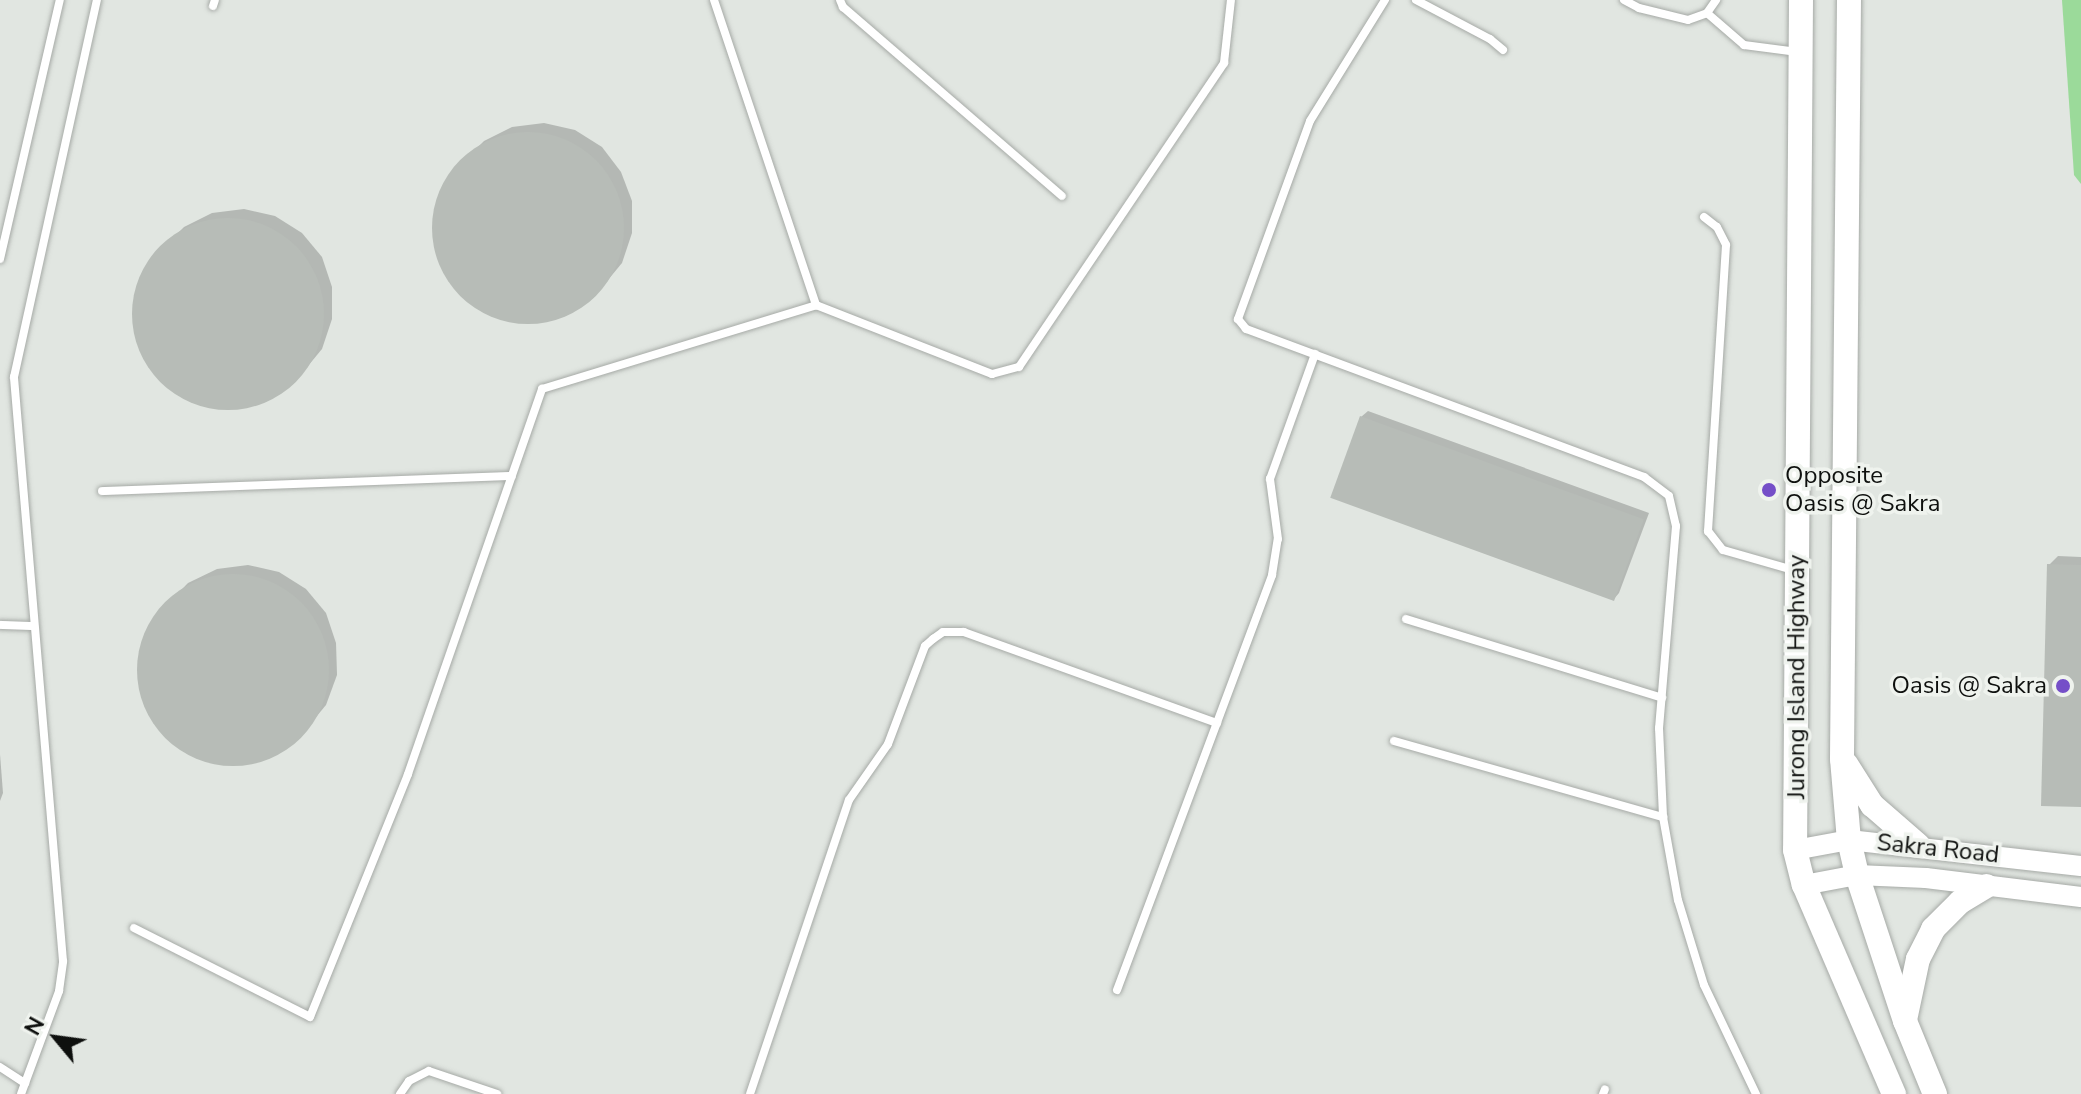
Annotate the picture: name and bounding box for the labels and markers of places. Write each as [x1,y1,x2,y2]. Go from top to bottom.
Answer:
place label: Opposite Oasis @ Sakra [1785,462,1940,518]
marker: Opposite Oasis @ Sakra [1760,481,1778,499]
place label: Oasis @ Sakra [1892,672,2047,700]
marker: Oasis @ Sakra [2054,677,2072,695]

